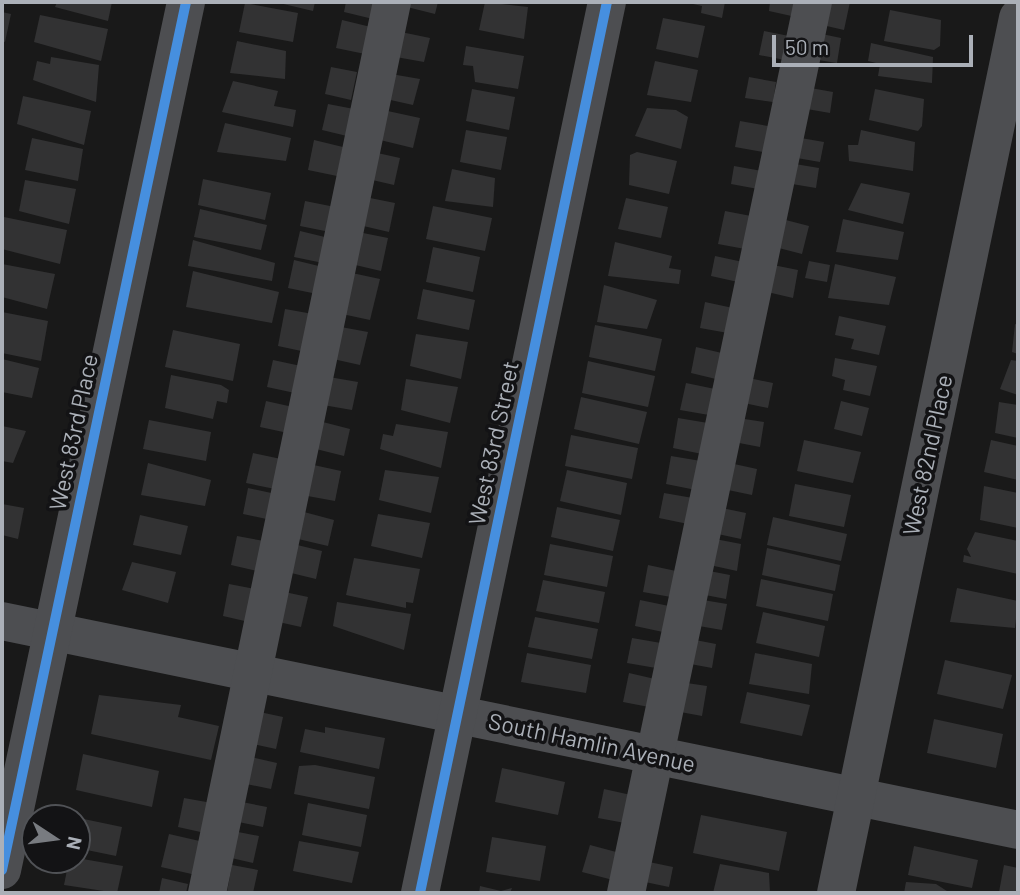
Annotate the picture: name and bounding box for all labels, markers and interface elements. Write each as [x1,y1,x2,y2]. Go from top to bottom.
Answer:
scale bar [775,21,976,65]
text: 50 m [785,34,829,59]
street label: West 83rd Place [43,351,103,513]
street label: West 83rd Street [462,358,524,528]
street label: West 82nd Place [896,372,958,538]
street label: South Hamlin Avenue [486,707,698,777]
north arrow [21,804,91,874]
text: N [62,835,88,852]

